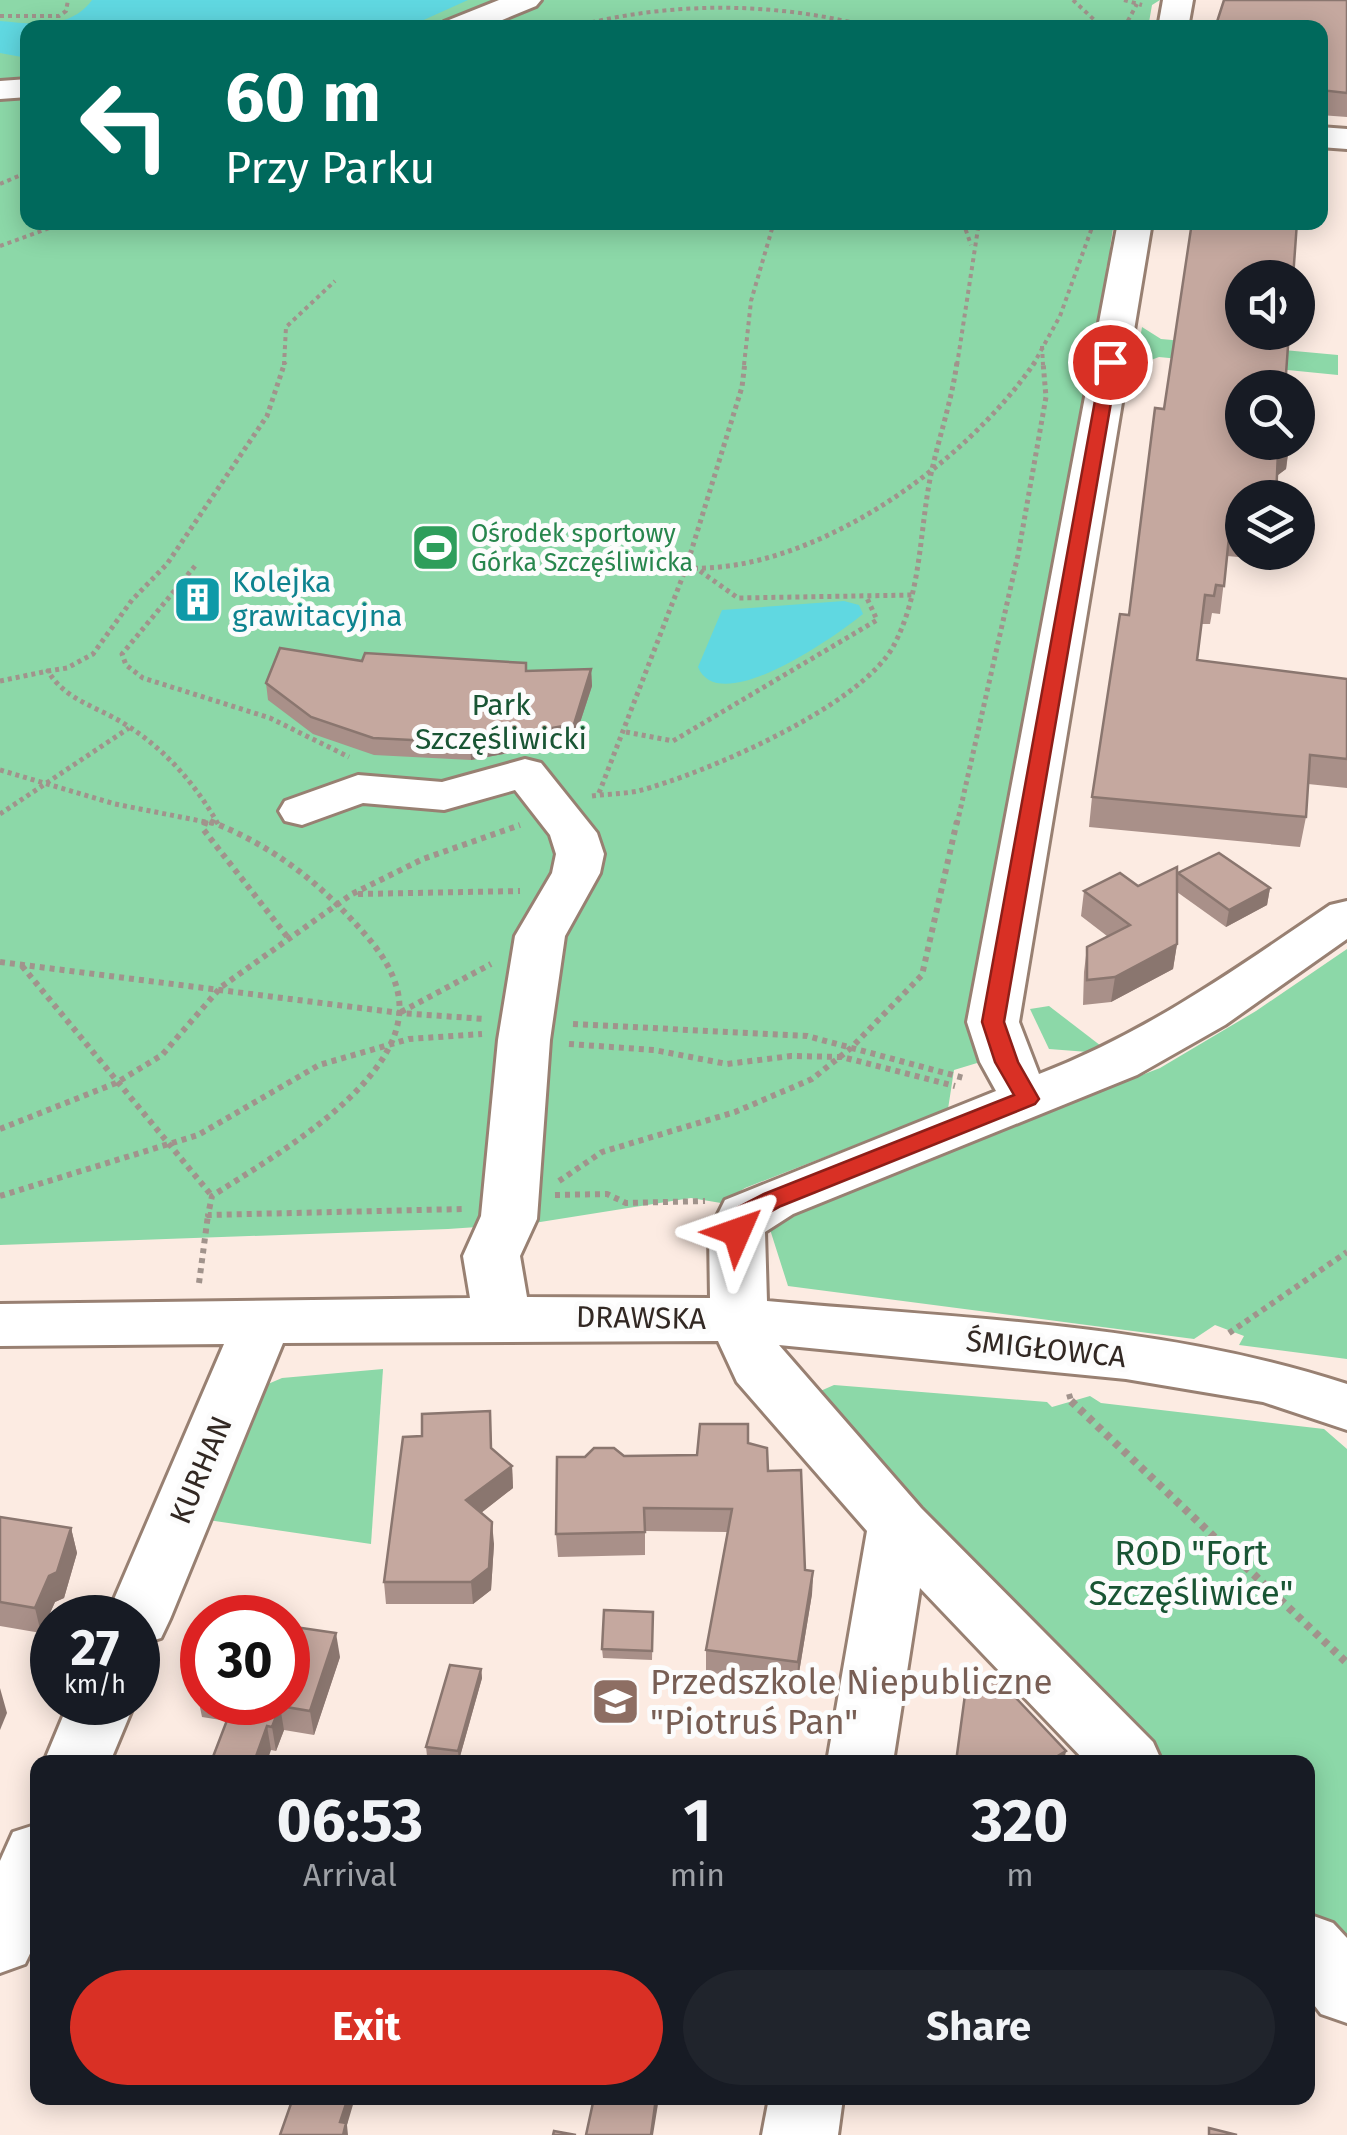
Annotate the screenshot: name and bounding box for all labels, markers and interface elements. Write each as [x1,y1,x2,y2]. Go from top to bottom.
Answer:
text: 60 m [225,56,381,140]
icon: left [60,60,190,190]
text: Przy Parku [225,141,435,195]
map controls [1225,260,1315,570]
button: sound [1225,260,1315,350]
pin [1068,320,1153,405]
icon: arrive [1083,335,1138,390]
button: search [1225,370,1315,460]
button: layers [1225,480,1315,570]
place label: Ośrodek sportowy Górka Szczęśliwicka [471,519,693,578]
sports icon: Ośrodek sportowy Górka Szczęśliwicka [410,521,462,573]
place label: Kolejka grawitacyjna [232,564,403,634]
building icon: Kolejka grawitacyjna [171,573,223,625]
park label: Park Szczęśliwicki [415,687,587,757]
position arrow [685,1180,789,1284]
street label: DRAWSKA [576,1299,707,1337]
street label: ŚMIGŁOWCA [964,1323,1129,1375]
street label: KURHAN [162,1411,240,1529]
park label: ROD "Fort Szczęśliwice" [1089,1532,1293,1614]
speed limit sign: 30 [180,1595,310,1725]
text: 27 [71,1618,119,1678]
place label: Przedszkole Niepubliczne "Piotruś Pan" [650,1661,1053,1743]
text: km/h [64,1670,126,1700]
school or university icon: Przedszkole Niepubliczne "Piotruś Pan" [589,1676,641,1728]
text: 06:53 [277,1785,423,1857]
text: 1 [684,1785,711,1857]
text: 320 [972,1785,1068,1857]
text: Arrival [303,1856,397,1894]
text: min [670,1856,725,1894]
text: m [1006,1856,1034,1894]
button: Exit [70,1970,663,2085]
button: Share [683,1970,1275,2085]

